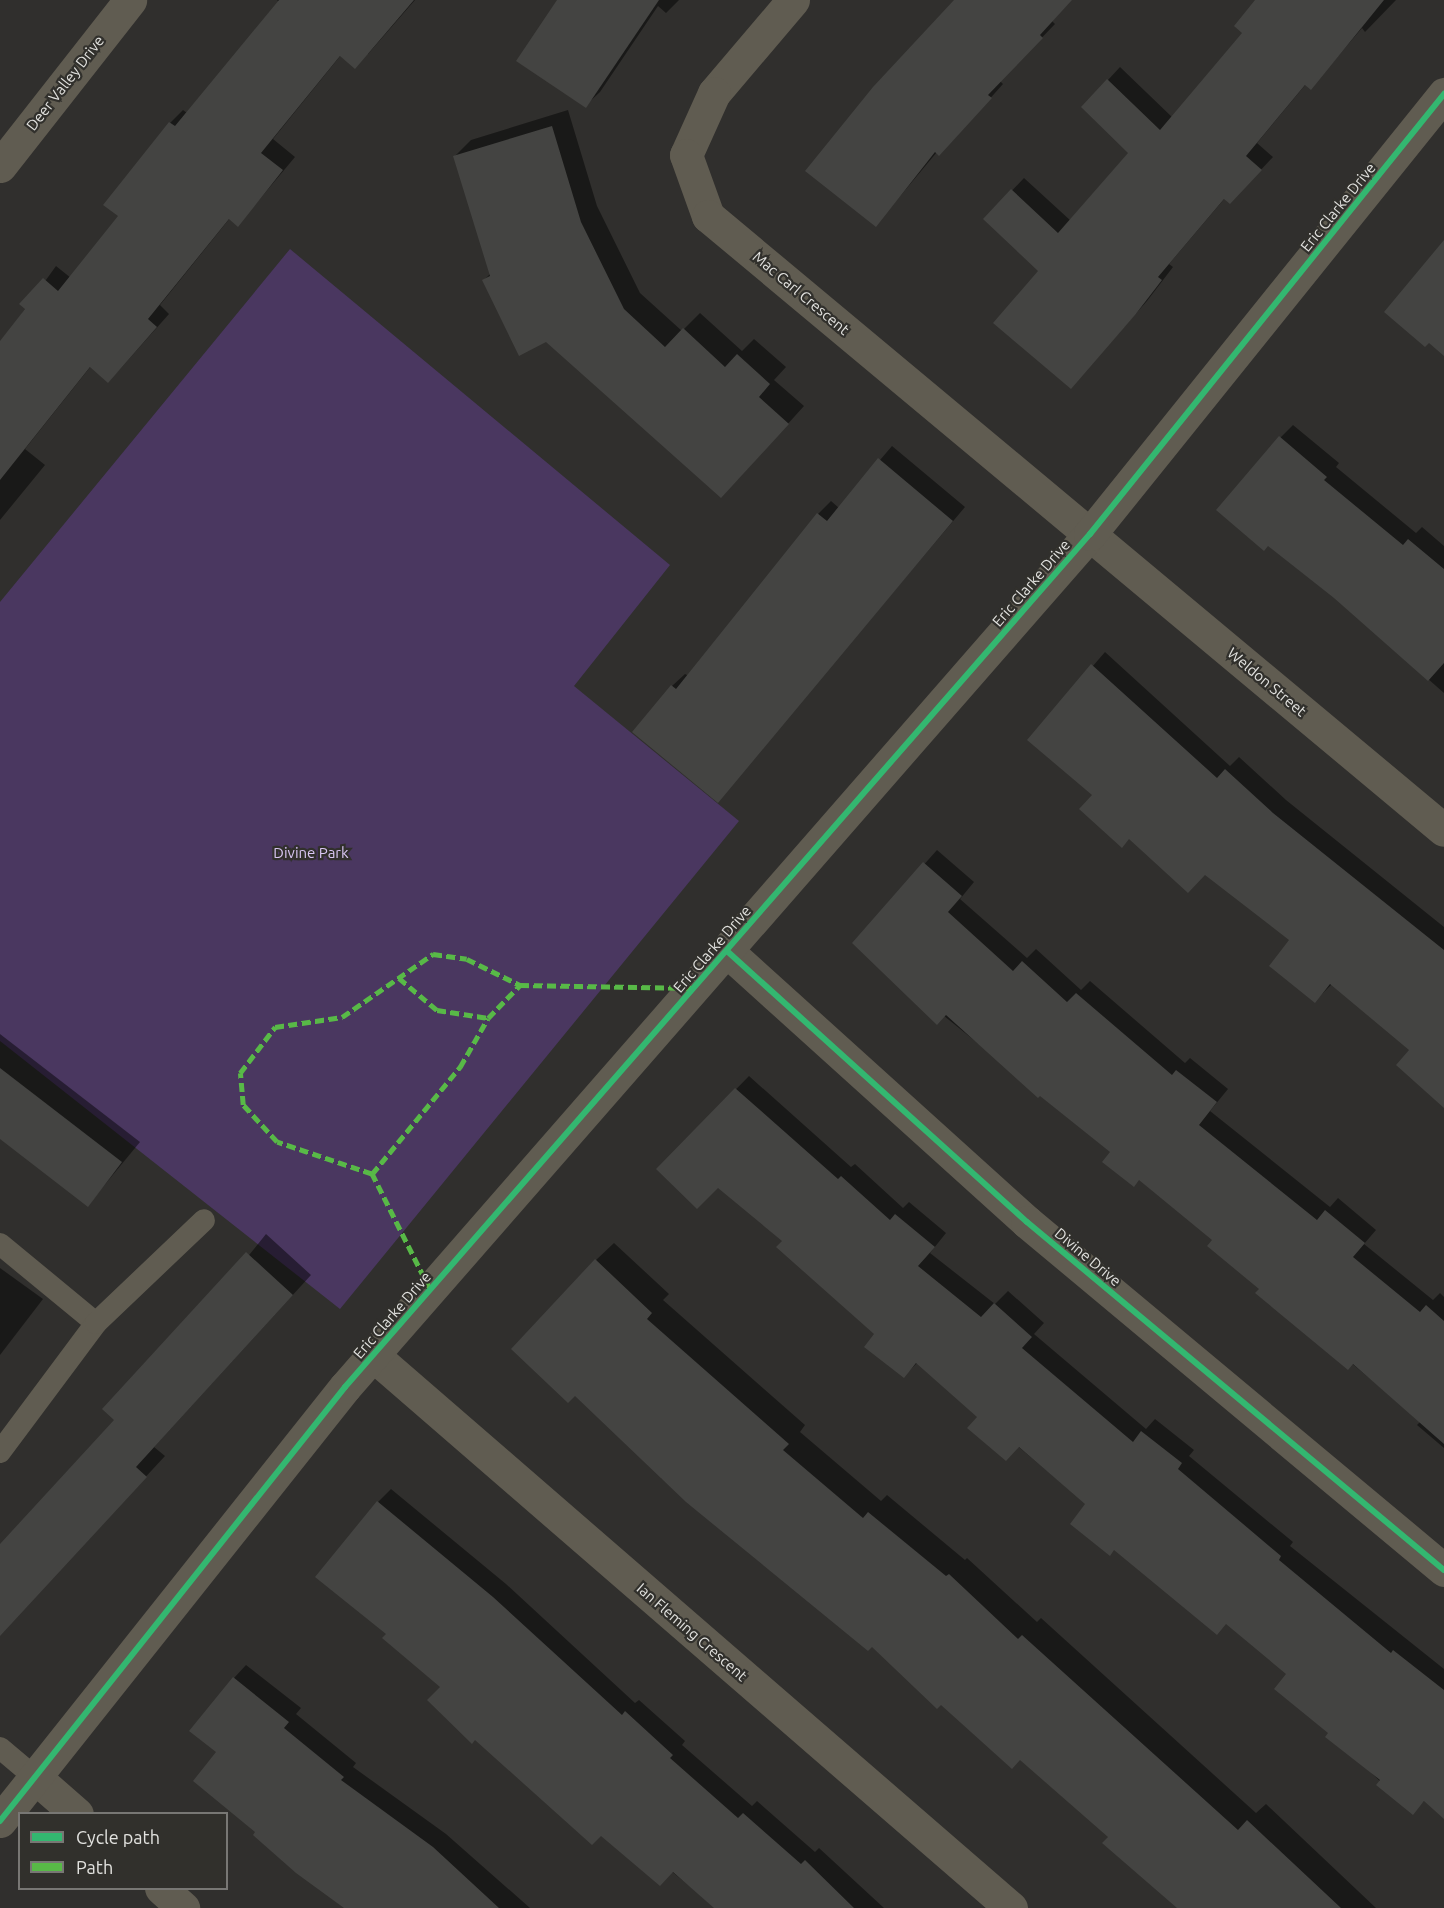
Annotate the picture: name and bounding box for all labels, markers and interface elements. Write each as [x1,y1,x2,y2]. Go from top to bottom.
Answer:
street label: Deer Valley Drive [22,32,108,134]
street label: Eric Clarke Drive [1297,159,1379,255]
street label: Mac Carl Crescent [749,247,853,339]
street label: Eric Clarke Drive [988,536,1074,630]
street label: Weldon Street [1224,644,1310,720]
park label: Divine Park [273,844,349,862]
street label: Eric Clarke Drive [669,902,755,996]
street label: Divine Drive [1051,1224,1125,1290]
street label: Eric Clarke Drive [349,1268,435,1362]
street label: Ian Fleming Crescent [633,1579,751,1685]
legend [18,1812,228,1890]
text: Cycle path [76,1827,160,1847]
text: Path [76,1857,113,1877]

